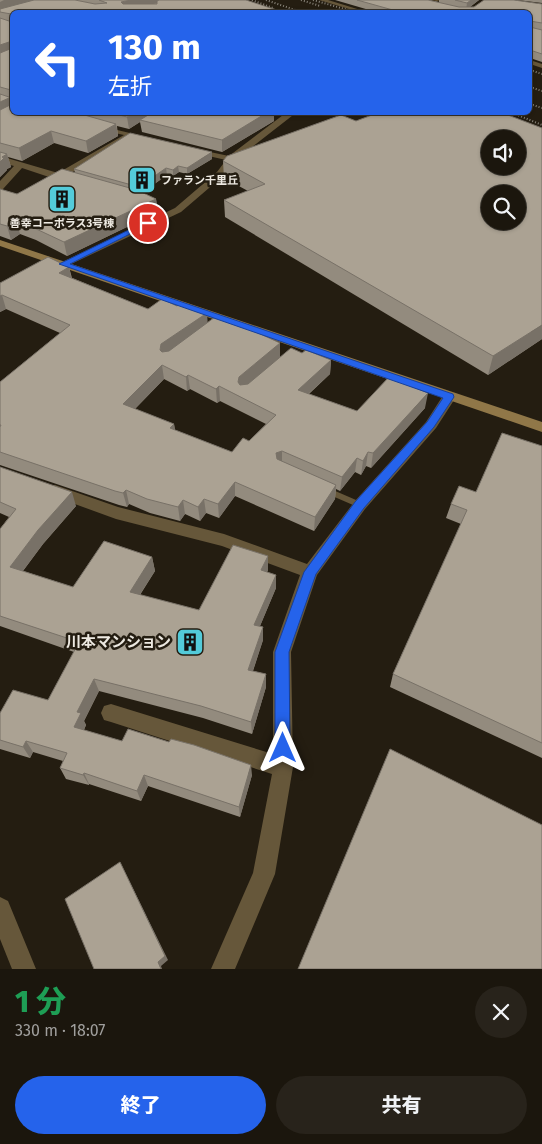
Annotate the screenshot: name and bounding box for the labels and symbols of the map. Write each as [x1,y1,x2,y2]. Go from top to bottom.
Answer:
building icon: ファラン千里丘 [127,165,157,195]
place label: ファラン千里丘 [161,174,238,187]
building icon: 善幸コーポラス3号棟 [47,184,77,214]
pin [127,202,169,244]
place label: 善幸コーポラス3号棟 [10,217,114,230]
building icon: 川本マンション [175,627,205,657]
place label: 川本マンション [66,633,171,651]
position arrow [256,721,308,773]

